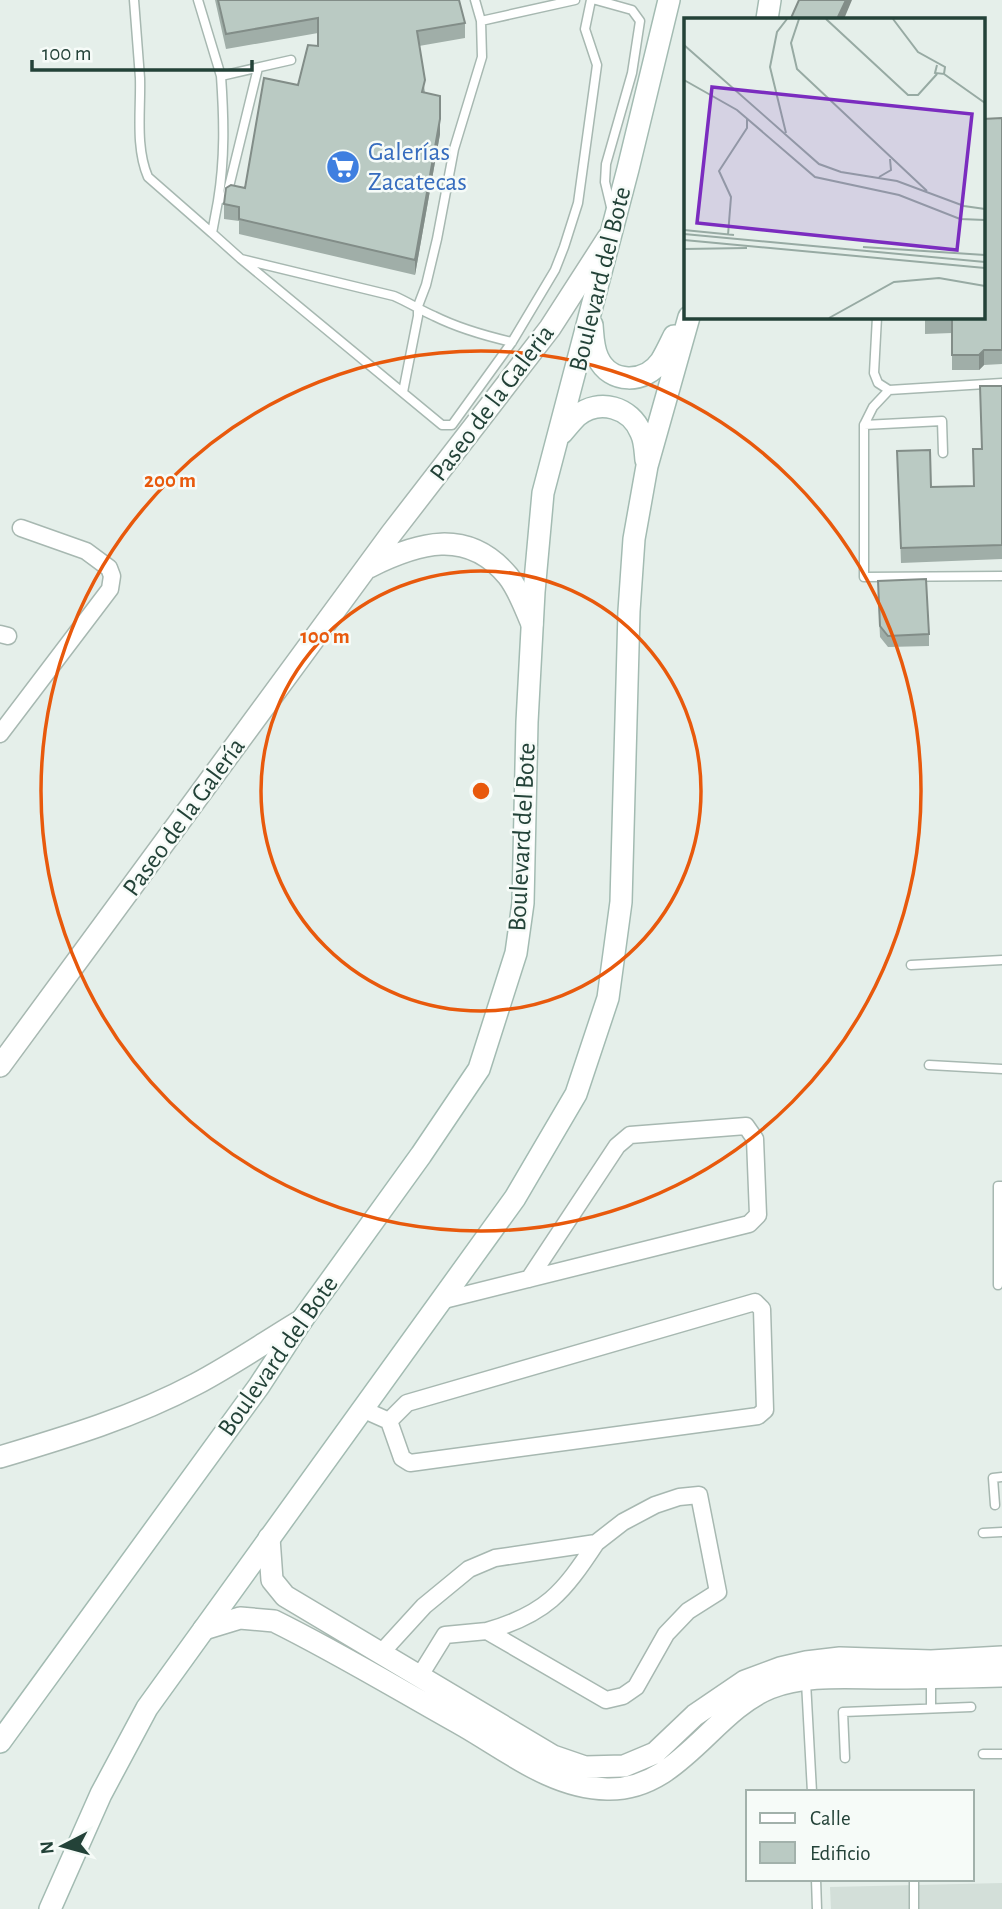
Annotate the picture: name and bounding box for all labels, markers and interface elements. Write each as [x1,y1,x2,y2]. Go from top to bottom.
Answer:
inset map [684,18,984,318]
scale bar [32,28,252,72]
text: 100 m [42,43,92,64]
place label: Galerías Zacatecas [368,139,467,195]
supermarket icon: Galerías Zacatecas [324,148,362,186]
street label: Boulevard del Bote [565,184,635,374]
street label: Paseo de la Galeria [425,320,559,486]
text: 200 m [144,470,196,491]
text: 100 m [300,626,350,647]
street label: Paseo de la Galería [118,733,250,901]
street label: Boulevard del Bote [504,742,540,932]
centre of rings [469,779,493,803]
street label: Boulevard del Bote [213,1271,343,1441]
legend [746,1790,974,1881]
text: Calle [810,1808,851,1829]
north arrow [28,1811,98,1881]
text: N [37,1840,58,1855]
text: Edificio [810,1843,871,1864]

